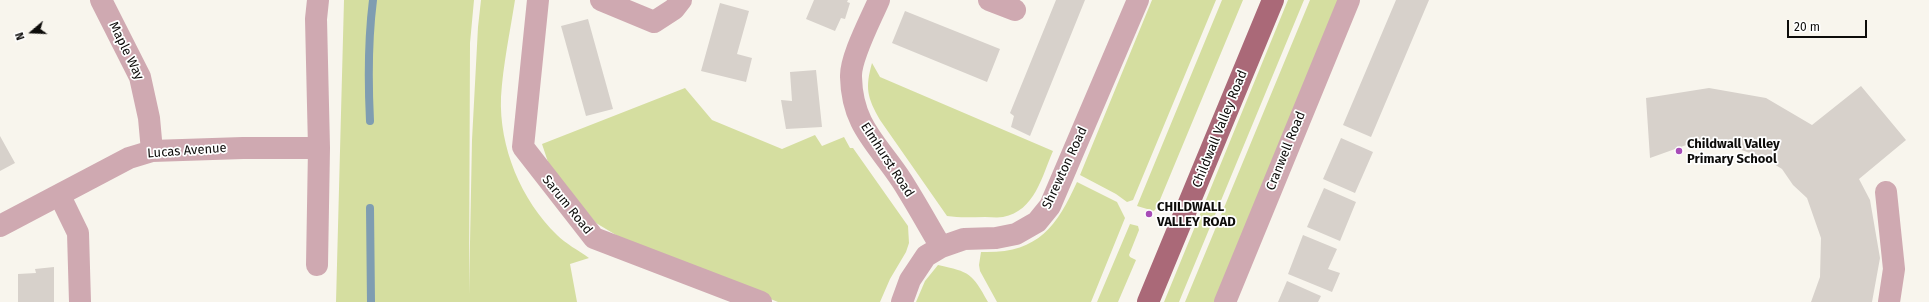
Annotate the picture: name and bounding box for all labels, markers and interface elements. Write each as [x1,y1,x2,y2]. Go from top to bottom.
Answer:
north arrow [12,12,52,52]
scale bar [1789,12,1869,38]
street label: Maple Way [105,19,147,83]
text: 20 m [1794,20,1820,34]
text: N [13,31,28,42]
street label: Childwall Valley Road [1189,68,1251,190]
street label: Cranwell Road [1263,109,1309,193]
street label: Elmhurst Road [857,120,917,200]
street label: Shrewton Road [1039,124,1091,212]
place label: Childwall Valley Primary School [1687,136,1780,167]
street label: Lucas Avenue [147,140,227,162]
marker: Childwall Valley Primary School [1674,146,1684,156]
street label: Sarum Road [539,172,595,238]
place label: CHILDWALL VALLEY ROAD [1157,199,1236,230]
marker: CHILDWALL VALLEY ROAD [1144,209,1154,219]

